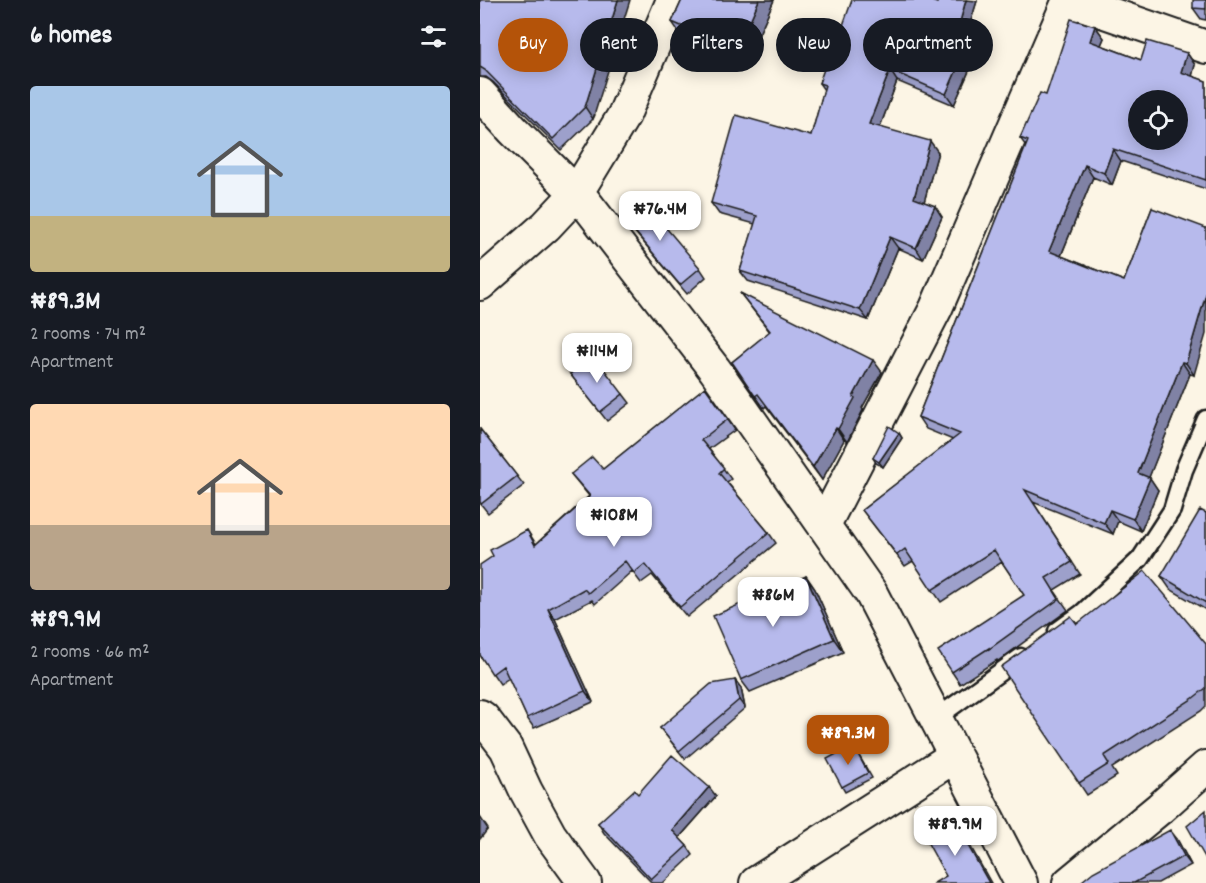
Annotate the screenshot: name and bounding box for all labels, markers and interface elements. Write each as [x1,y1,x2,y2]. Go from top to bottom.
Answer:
text: 6 homes [30,18,112,55]
chip: Buy [498,18,568,72]
chip: Rent [580,18,658,72]
chip: Filters [670,18,764,72]
chip: New [776,18,851,72]
chip: Apartment [863,18,993,72]
icon: filters [417,20,450,53]
map controls [1128,90,1188,150]
button: locate [1128,90,1188,150]
icon: home [186,125,294,233]
pin: ₦76.4M [611,191,709,242]
text: ₦76.4M [633,196,687,224]
text: ₦89.3M [30,284,101,321]
text: 2 rooms · 74 m² [30,321,146,349]
pin: ₦114M [555,333,639,384]
text: ₦114M [576,338,618,366]
text: Apartment [30,349,113,377]
icon: home [186,443,294,551]
pin: ₦108M [572,497,656,548]
text: ₦108M [590,502,638,530]
pin: ₦86M [737,577,809,628]
text: ₦86M [752,582,794,610]
text: ₦89.9M [30,602,101,639]
text: 2 rooms · 66 m² [30,639,150,667]
text: Apartment [30,667,113,695]
pin: ₦89.3M [799,715,897,766]
text: ₦89.3M [821,720,875,748]
pin: ₦89.9M [906,806,1004,857]
text: ₦89.9M [928,811,982,839]

